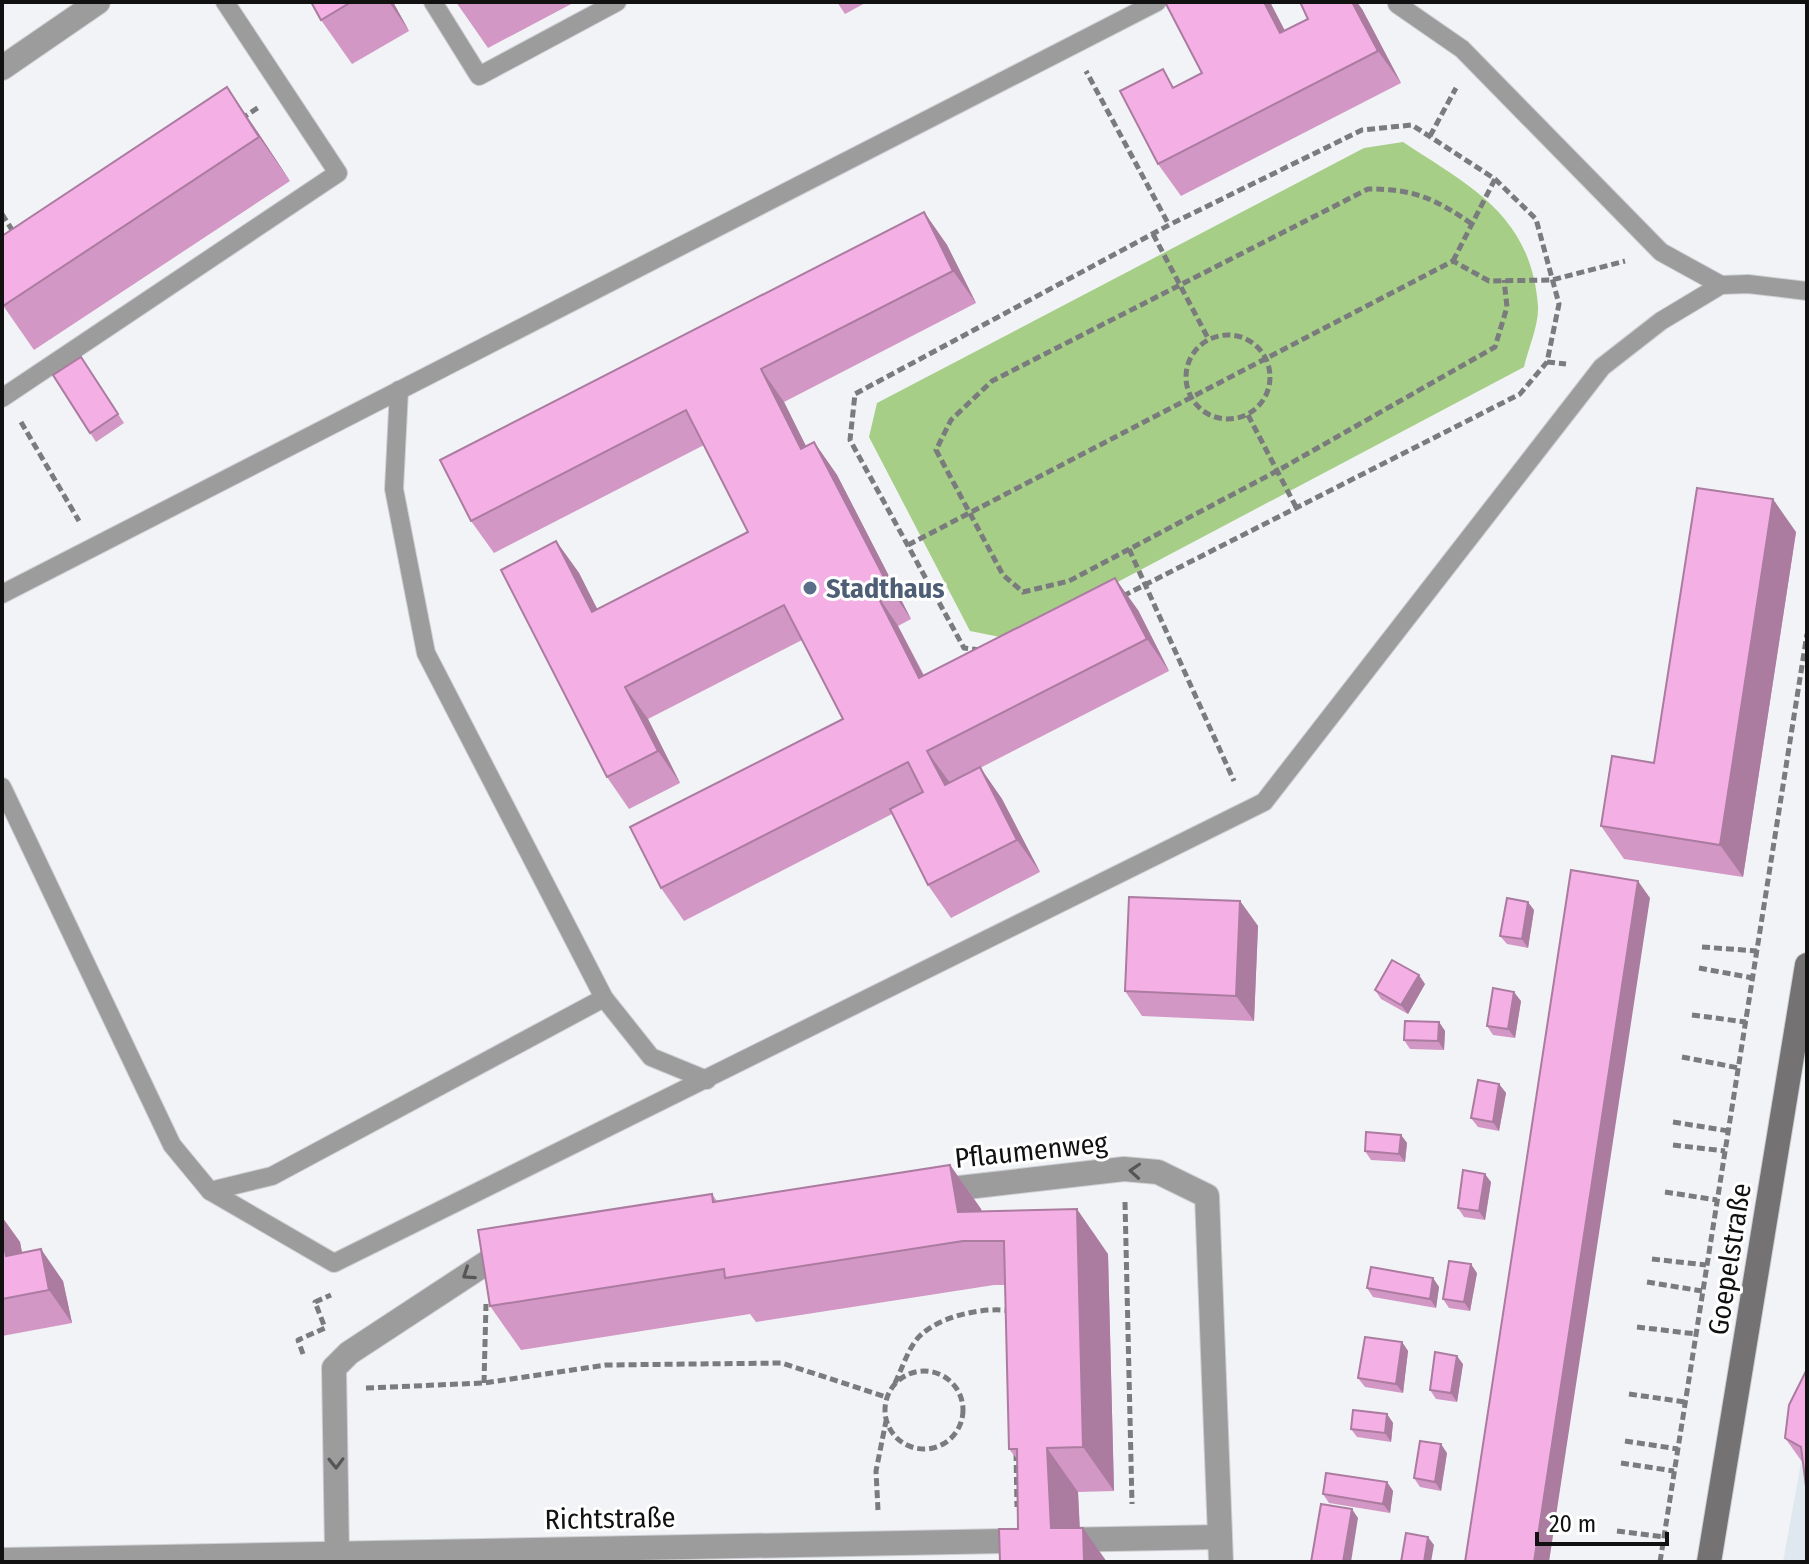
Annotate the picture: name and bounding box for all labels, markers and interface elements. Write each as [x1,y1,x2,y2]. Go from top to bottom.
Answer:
place label: Stadthaus [826,572,945,605]
marker: Stadthaus [801,579,819,597]
street label: Pflaumenweg [953,1126,1110,1175]
one-way arrow [1128,1162,1141,1179]
street label: Goepelstraße [1701,1181,1758,1337]
one-way arrow [462,1264,477,1279]
one-way arrow [327,1457,345,1470]
scale bar [1537,1496,1667,1546]
street label: Richtstraße [544,1501,676,1536]
text: 20 m [1549,1510,1596,1538]

